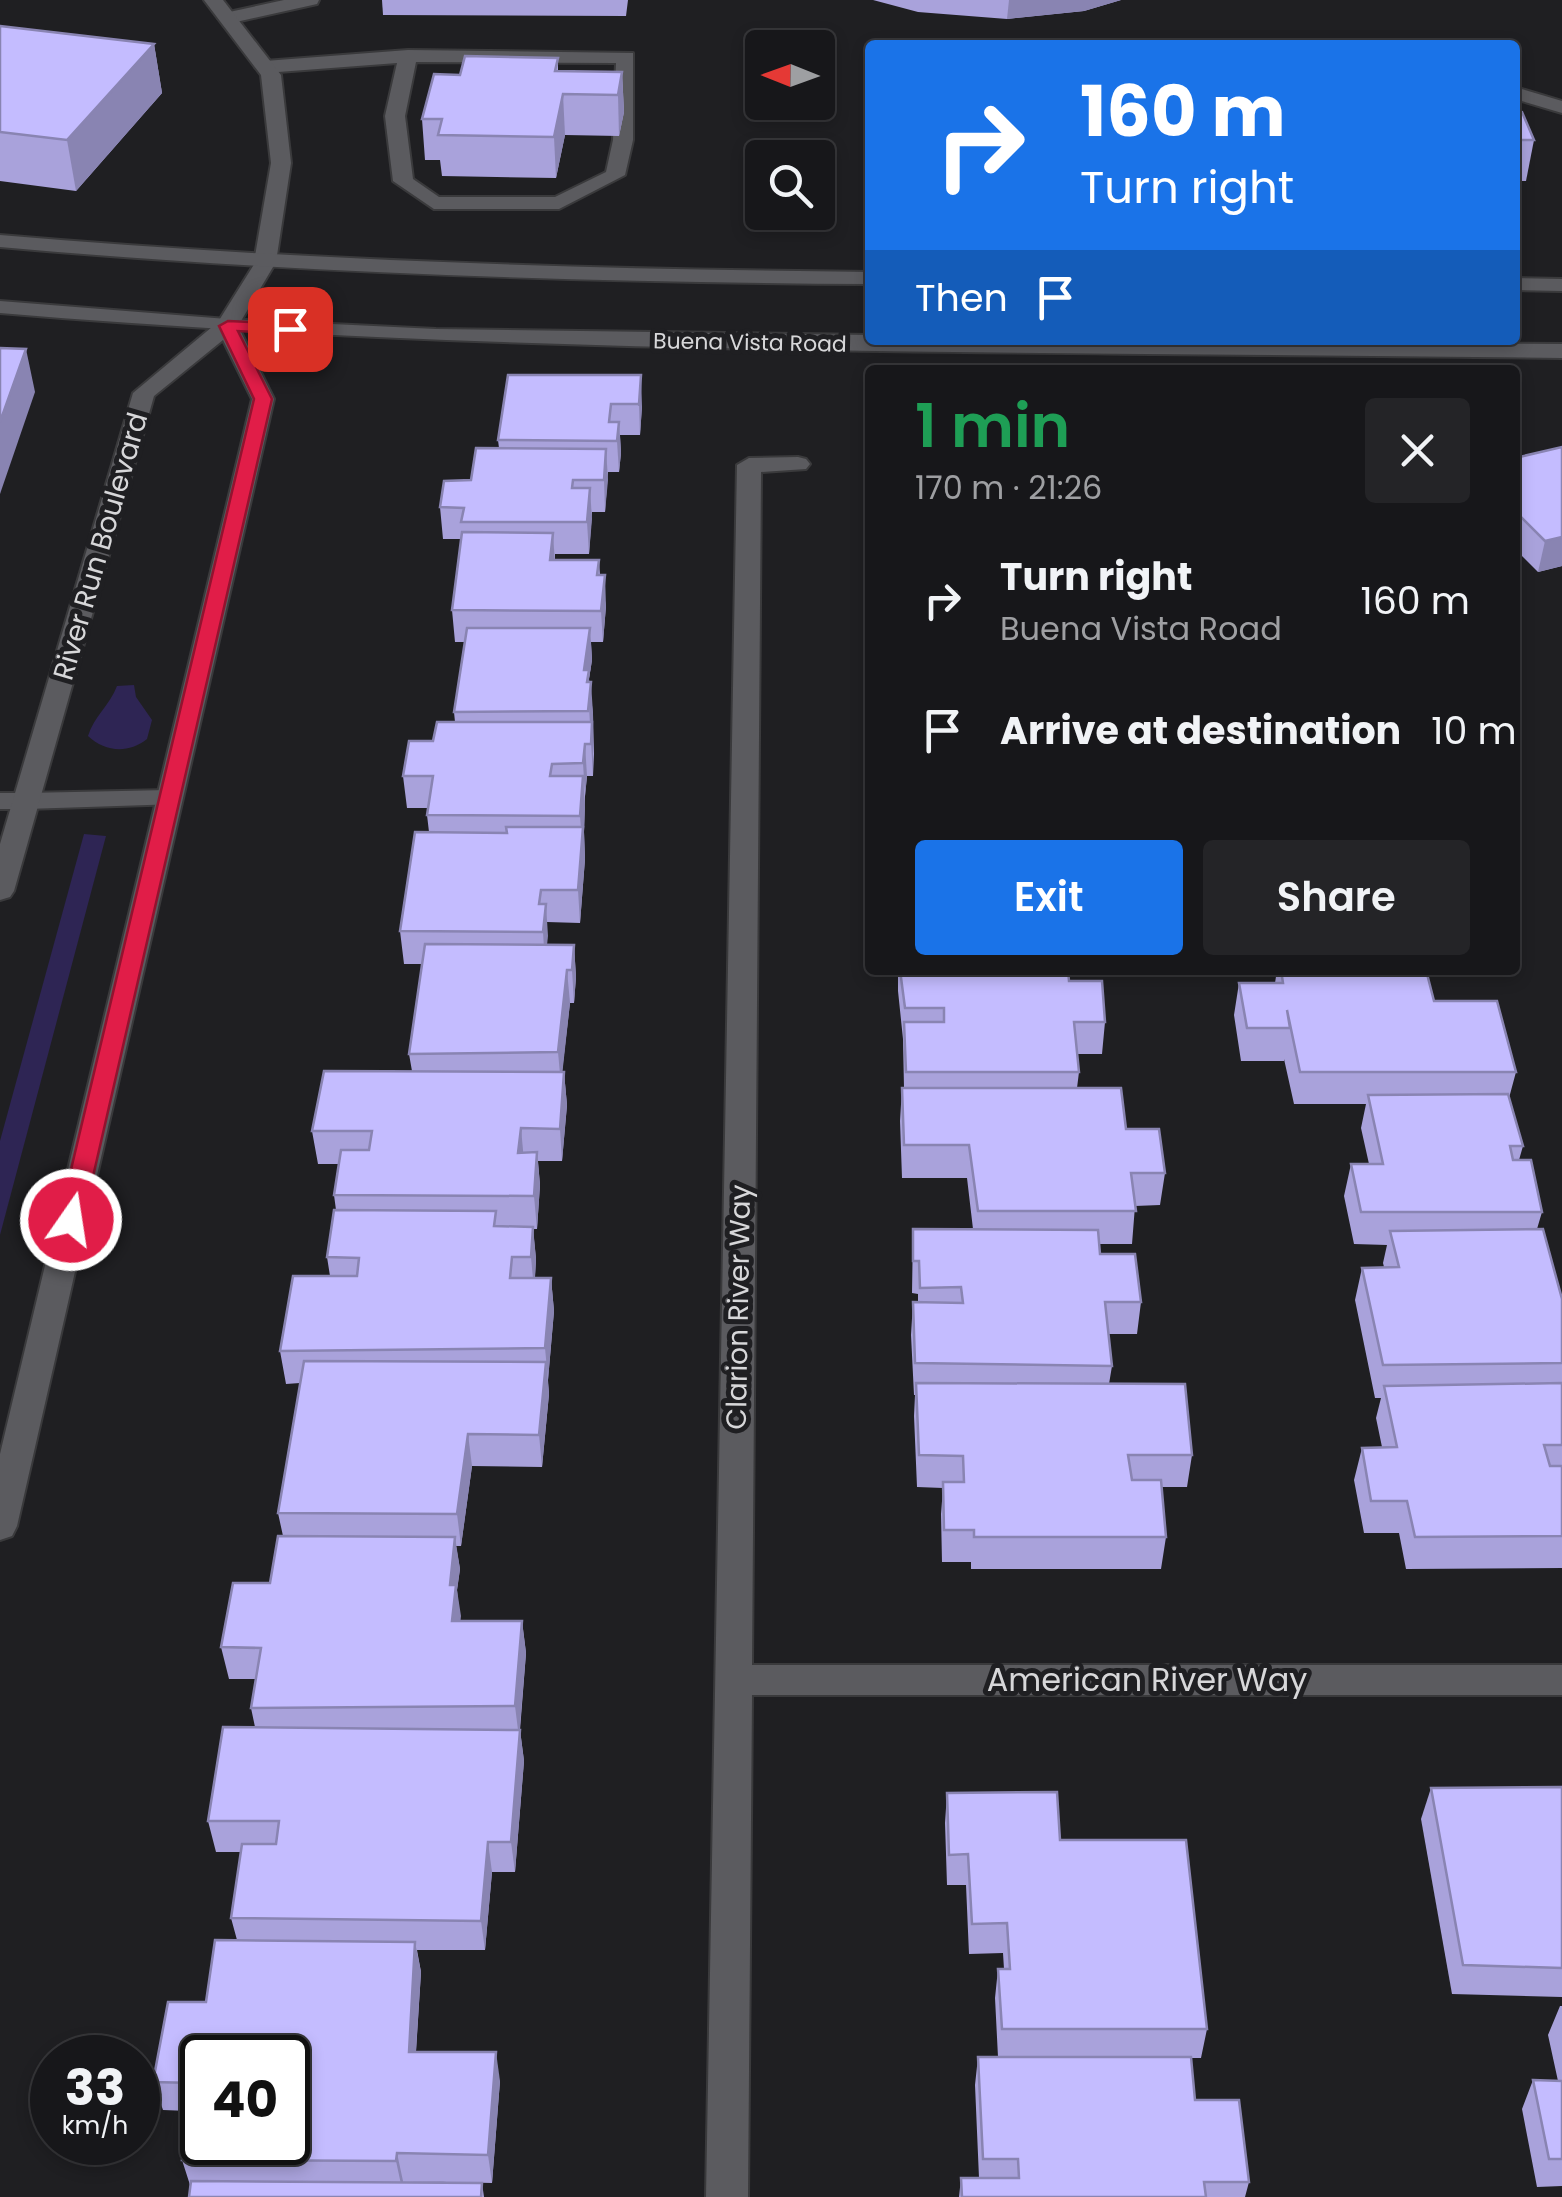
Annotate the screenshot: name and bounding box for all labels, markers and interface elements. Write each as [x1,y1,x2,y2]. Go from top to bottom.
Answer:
north arrow [745,30,835,120]
map controls [745,30,835,230]
text: 160 m [1080,62,1286,161]
icon: right [915,80,1045,210]
button: search [745,140,835,230]
text: Turn right [1080,156,1294,219]
icon: arrive [1028,270,1083,325]
text: Then [915,271,1008,324]
pin [248,287,333,372]
icon: arrive [263,302,318,357]
street label: Buena Vista Road [653,325,847,360]
text: 1 min [915,384,1070,468]
button: close [1365,398,1470,503]
street label: River Run Boulevard [44,408,157,684]
text: 170 m · 21:26 [915,465,1102,510]
text: Turn right [1000,550,1192,603]
icon: right [915,573,970,628]
text: 160 m [1361,574,1470,627]
text: Buena Vista Road [1000,606,1282,651]
icon: arrive [915,703,970,758]
text: Arrive at destination [1000,704,1401,757]
text: 10 m [1431,704,1517,757]
button: Exit [915,840,1183,955]
button: Share [1203,840,1470,955]
position arrow [19,1168,123,1272]
street label: Clarion River Way [717,1184,760,1430]
street label: American River Way [987,1657,1307,1702]
speed limit sign: 40 [180,2035,310,2165]
text: 33 [65,2052,125,2123]
text: km/h [62,2108,128,2143]

